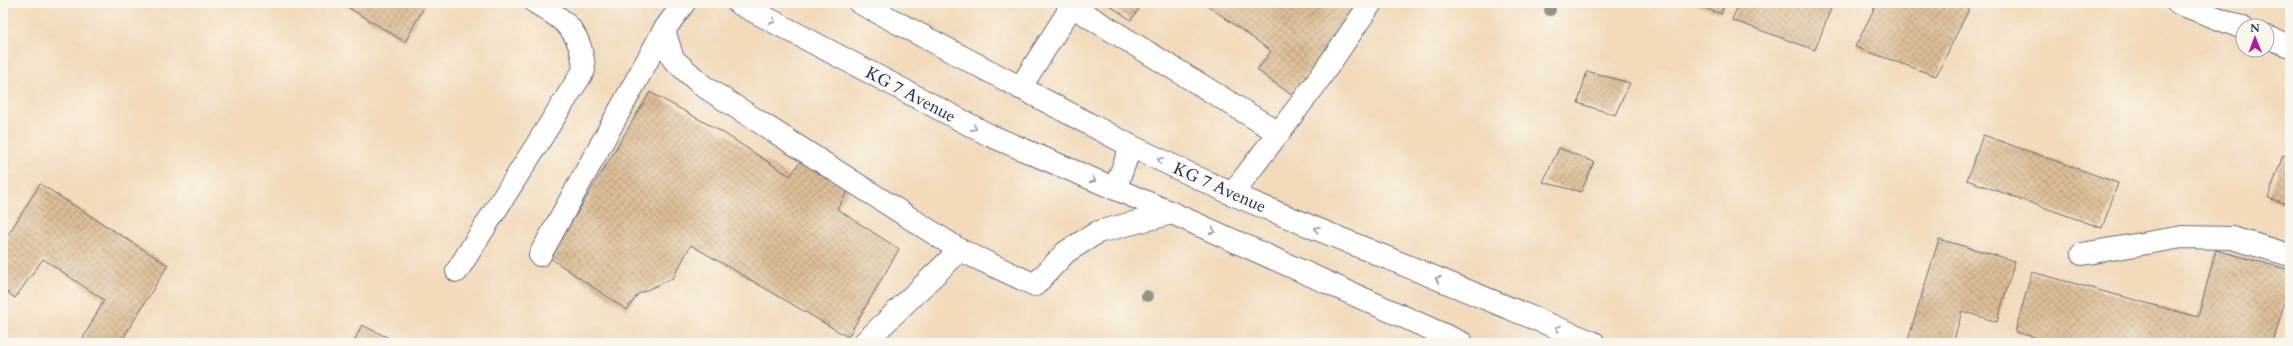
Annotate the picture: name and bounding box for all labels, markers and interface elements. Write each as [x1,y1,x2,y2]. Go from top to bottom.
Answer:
one-way arrow [768,16,776,24]
north arrow [2235,18,2275,58]
text: N [2250,21,2260,36]
street label: KG 7 Avenue [862,61,960,128]
one-way arrow [970,123,977,130]
one-way arrow [1157,157,1164,165]
street label: KG 7 Avenue [1170,157,1270,218]
one-way arrow [1090,175,1097,183]
one-way arrow [1208,226,1216,234]
one-way arrow [1314,226,1321,234]
one-way arrow [1434,275,1441,283]
one-way arrow [1555,325,1562,333]

